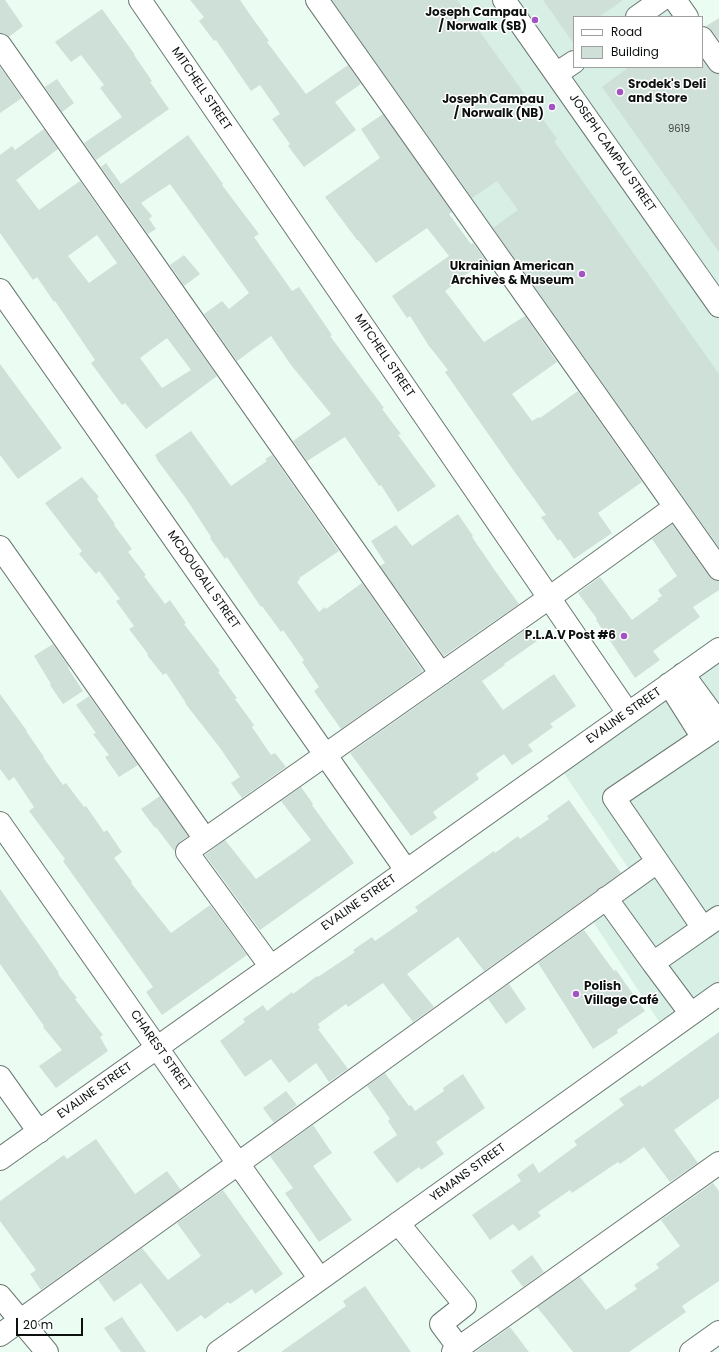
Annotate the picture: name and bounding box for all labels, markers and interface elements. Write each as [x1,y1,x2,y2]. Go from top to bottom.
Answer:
place label: Joseph Campau / Norwalk (SB) [425,6,527,34]
marker: Joseph Campau / Norwalk (SB) [530,15,540,25]
legend [573,16,703,68]
text: Road [611,23,642,40]
text: Building [611,43,659,60]
street label: MITCHELL STREET [168,45,234,133]
place label: Srodek's Deli and Store [628,78,706,106]
marker: Srodek's Deli and Store [615,87,625,97]
street label: JOSEPH CAMPAU STREET [566,91,658,215]
place label: Joseph Campau / Norwalk (NB) [442,93,544,121]
marker: Joseph Campau / Norwalk (NB) [547,102,557,112]
house number: 9619 [668,123,690,135]
place label: Ukrainian American Archives & Museum [450,260,574,288]
marker: Ukrainian American Archives & Museum [577,269,587,279]
street label: MITCHELL STREET [351,312,417,400]
street label: MCDOUGALL STREET [164,528,242,632]
place label: P.L.A.V Post #6 [525,629,616,643]
marker: P.L.A.V Post #6 [619,631,629,641]
street label: EVALINE STREET [584,685,664,747]
street label: EVALINE STREET [319,872,399,934]
place label: Polish Village Café [584,980,659,1008]
marker: Polish Village Café [571,989,581,999]
street label: CHAREST STREET [127,1008,193,1094]
street label: EVALINE STREET [55,1060,135,1122]
street label: YEMANS STREET [427,1141,509,1205]
scale bar [18,1310,85,1336]
text: 20 m [23,1316,53,1333]

